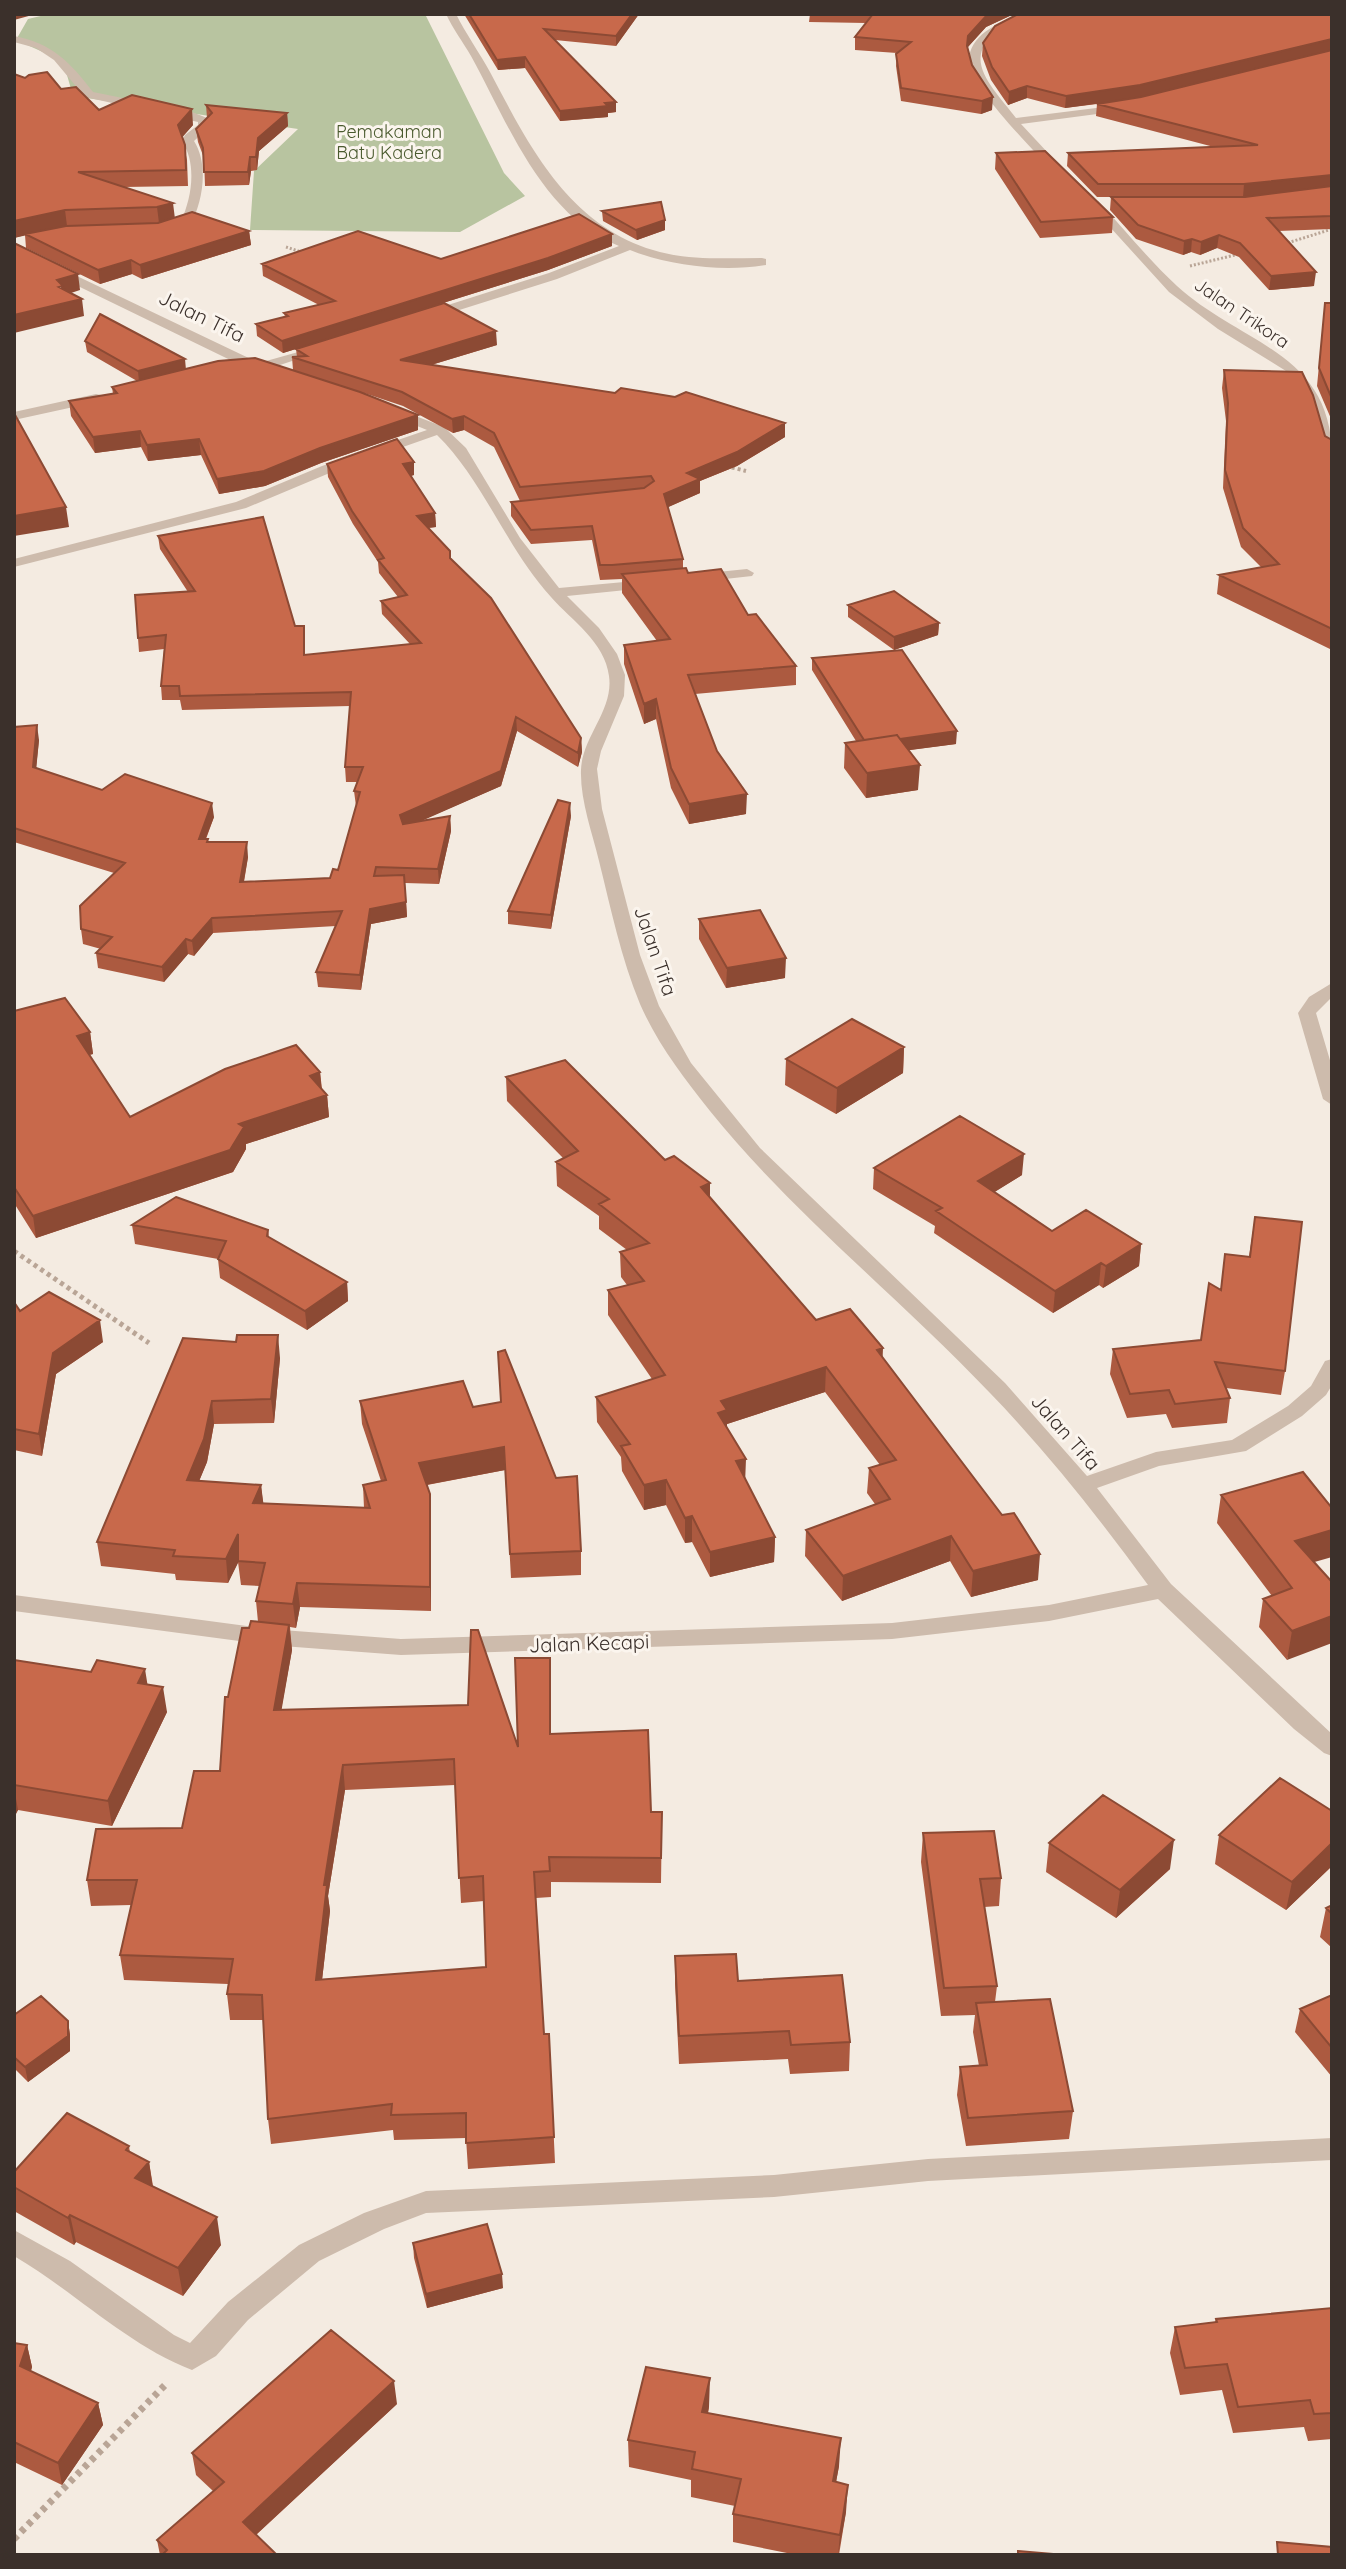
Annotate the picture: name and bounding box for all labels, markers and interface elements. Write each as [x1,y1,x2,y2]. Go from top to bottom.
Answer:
park label: Pemakaman Batu Kadera [336,120,442,164]
street label: Jalan Trikora [1190,273,1294,353]
street label: Jalan Tifa [155,284,249,348]
street label: Jalan Tifa [629,903,683,999]
street label: Jalan Tifa [1026,1389,1106,1475]
street label: Jalan Kecapi [528,1628,650,1658]

